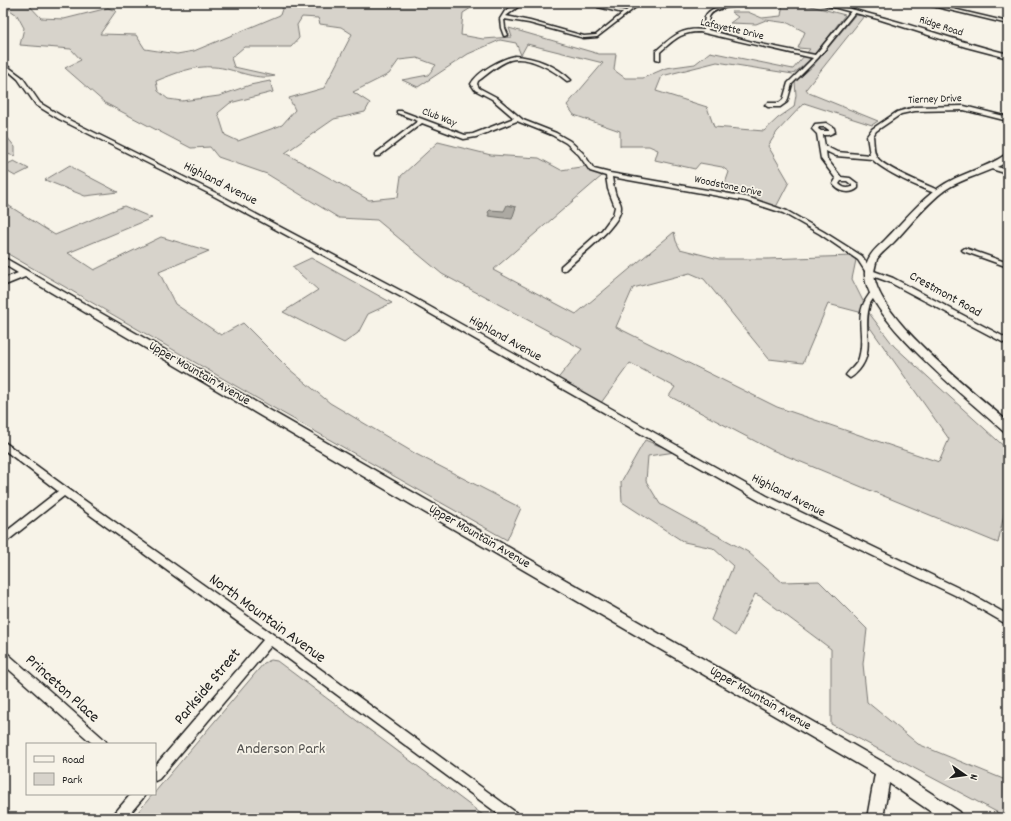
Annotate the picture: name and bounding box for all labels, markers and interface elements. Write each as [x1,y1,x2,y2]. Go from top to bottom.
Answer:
street label: Ridge Road [917,12,965,42]
street label: Lafayette Drive [699,15,765,45]
street label: Tierney Drive [908,91,962,109]
street label: Club Way [419,104,459,132]
street label: Highland Avenue [180,157,260,211]
street label: Woodstone Drive [693,172,763,202]
street label: Crestmont Road [905,267,985,323]
street label: Highland Avenue [465,311,545,367]
street label: Upper Mountain Avenue [145,337,254,411]
street label: Highland Avenue [748,469,828,523]
street label: Upper Mountain Avenue [425,500,534,574]
street label: North Mountain Avenue [204,569,330,669]
street label: Parkside Street [169,644,247,730]
street label: Princeton Place [20,649,104,729]
street label: Upper Mountain Avenue [706,662,815,736]
park label: Anderson Park [237,738,325,761]
legend [26,743,156,795]
text: Road [62,752,84,769]
north arrow [945,755,985,795]
text: Park [62,772,83,789]
text: N [964,772,981,782]

